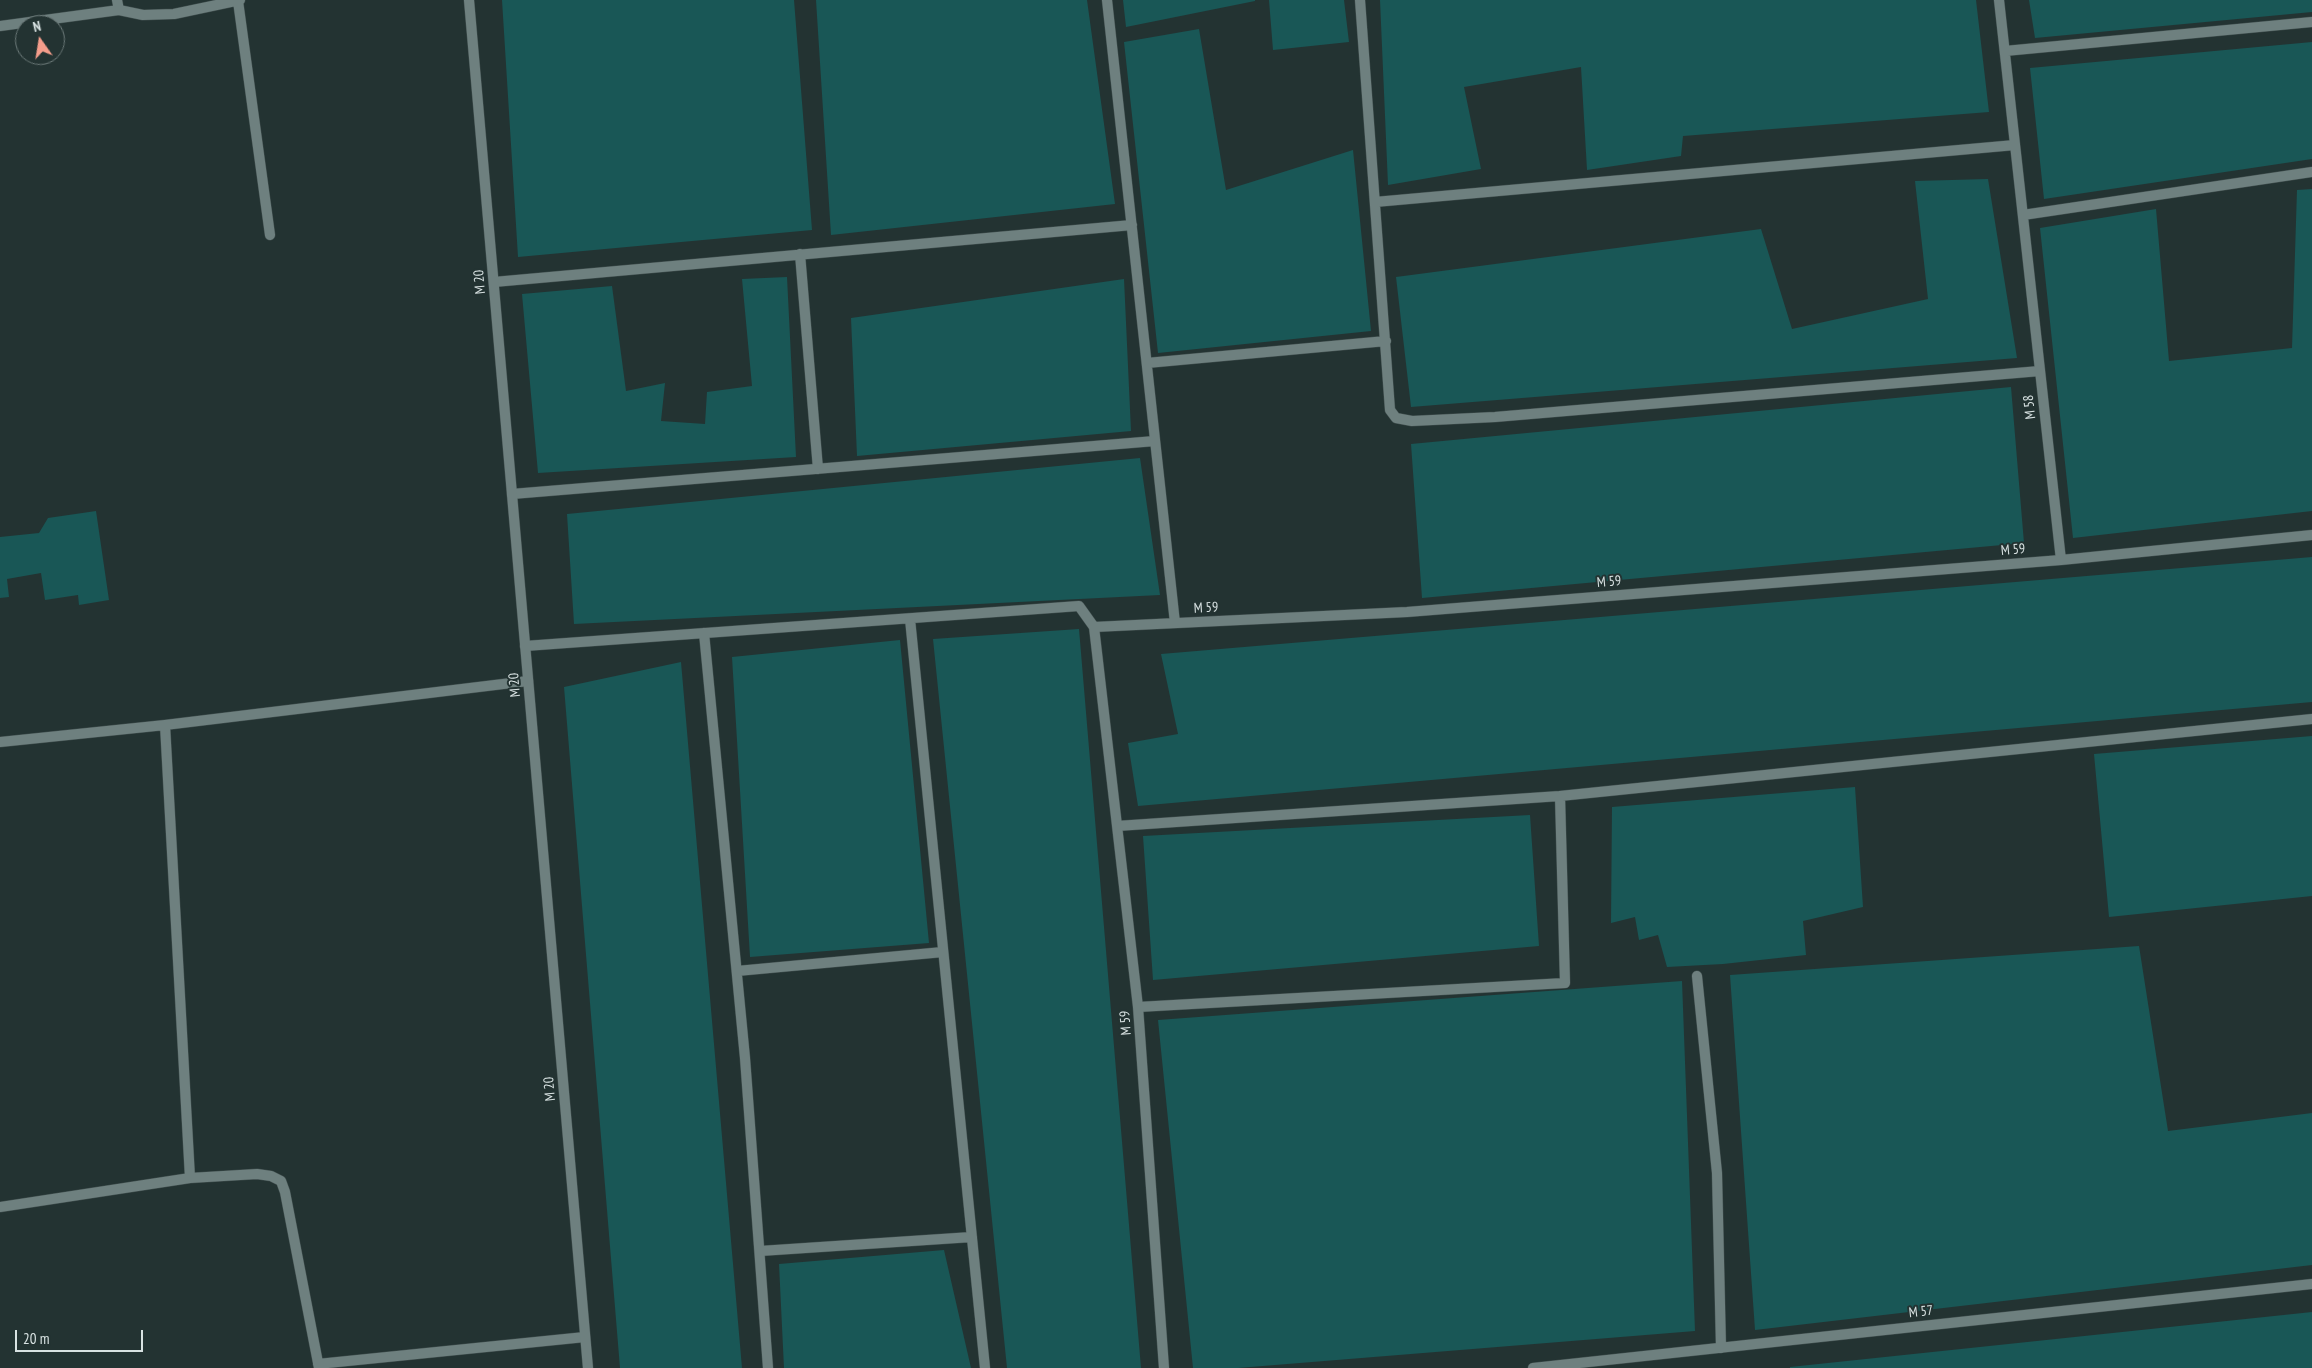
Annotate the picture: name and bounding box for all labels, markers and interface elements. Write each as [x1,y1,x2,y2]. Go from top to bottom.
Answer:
north arrow [15,15,65,65]
text: N [31,17,43,36]
street label: M 20 [471,269,489,295]
street label: M 58 [2020,394,2040,420]
street label: M 59 [2000,541,2026,559]
street label: M 59 [1596,573,1622,591]
street label: M 59 [1193,599,1219,617]
street label: M 20 [506,672,524,698]
street label: M 59 [1117,1010,1135,1036]
street label: M 20 [541,1076,559,1102]
street label: M 57 [1908,1302,1934,1322]
scale bar [18,1320,145,1352]
text: 20 m [23,1329,49,1348]

